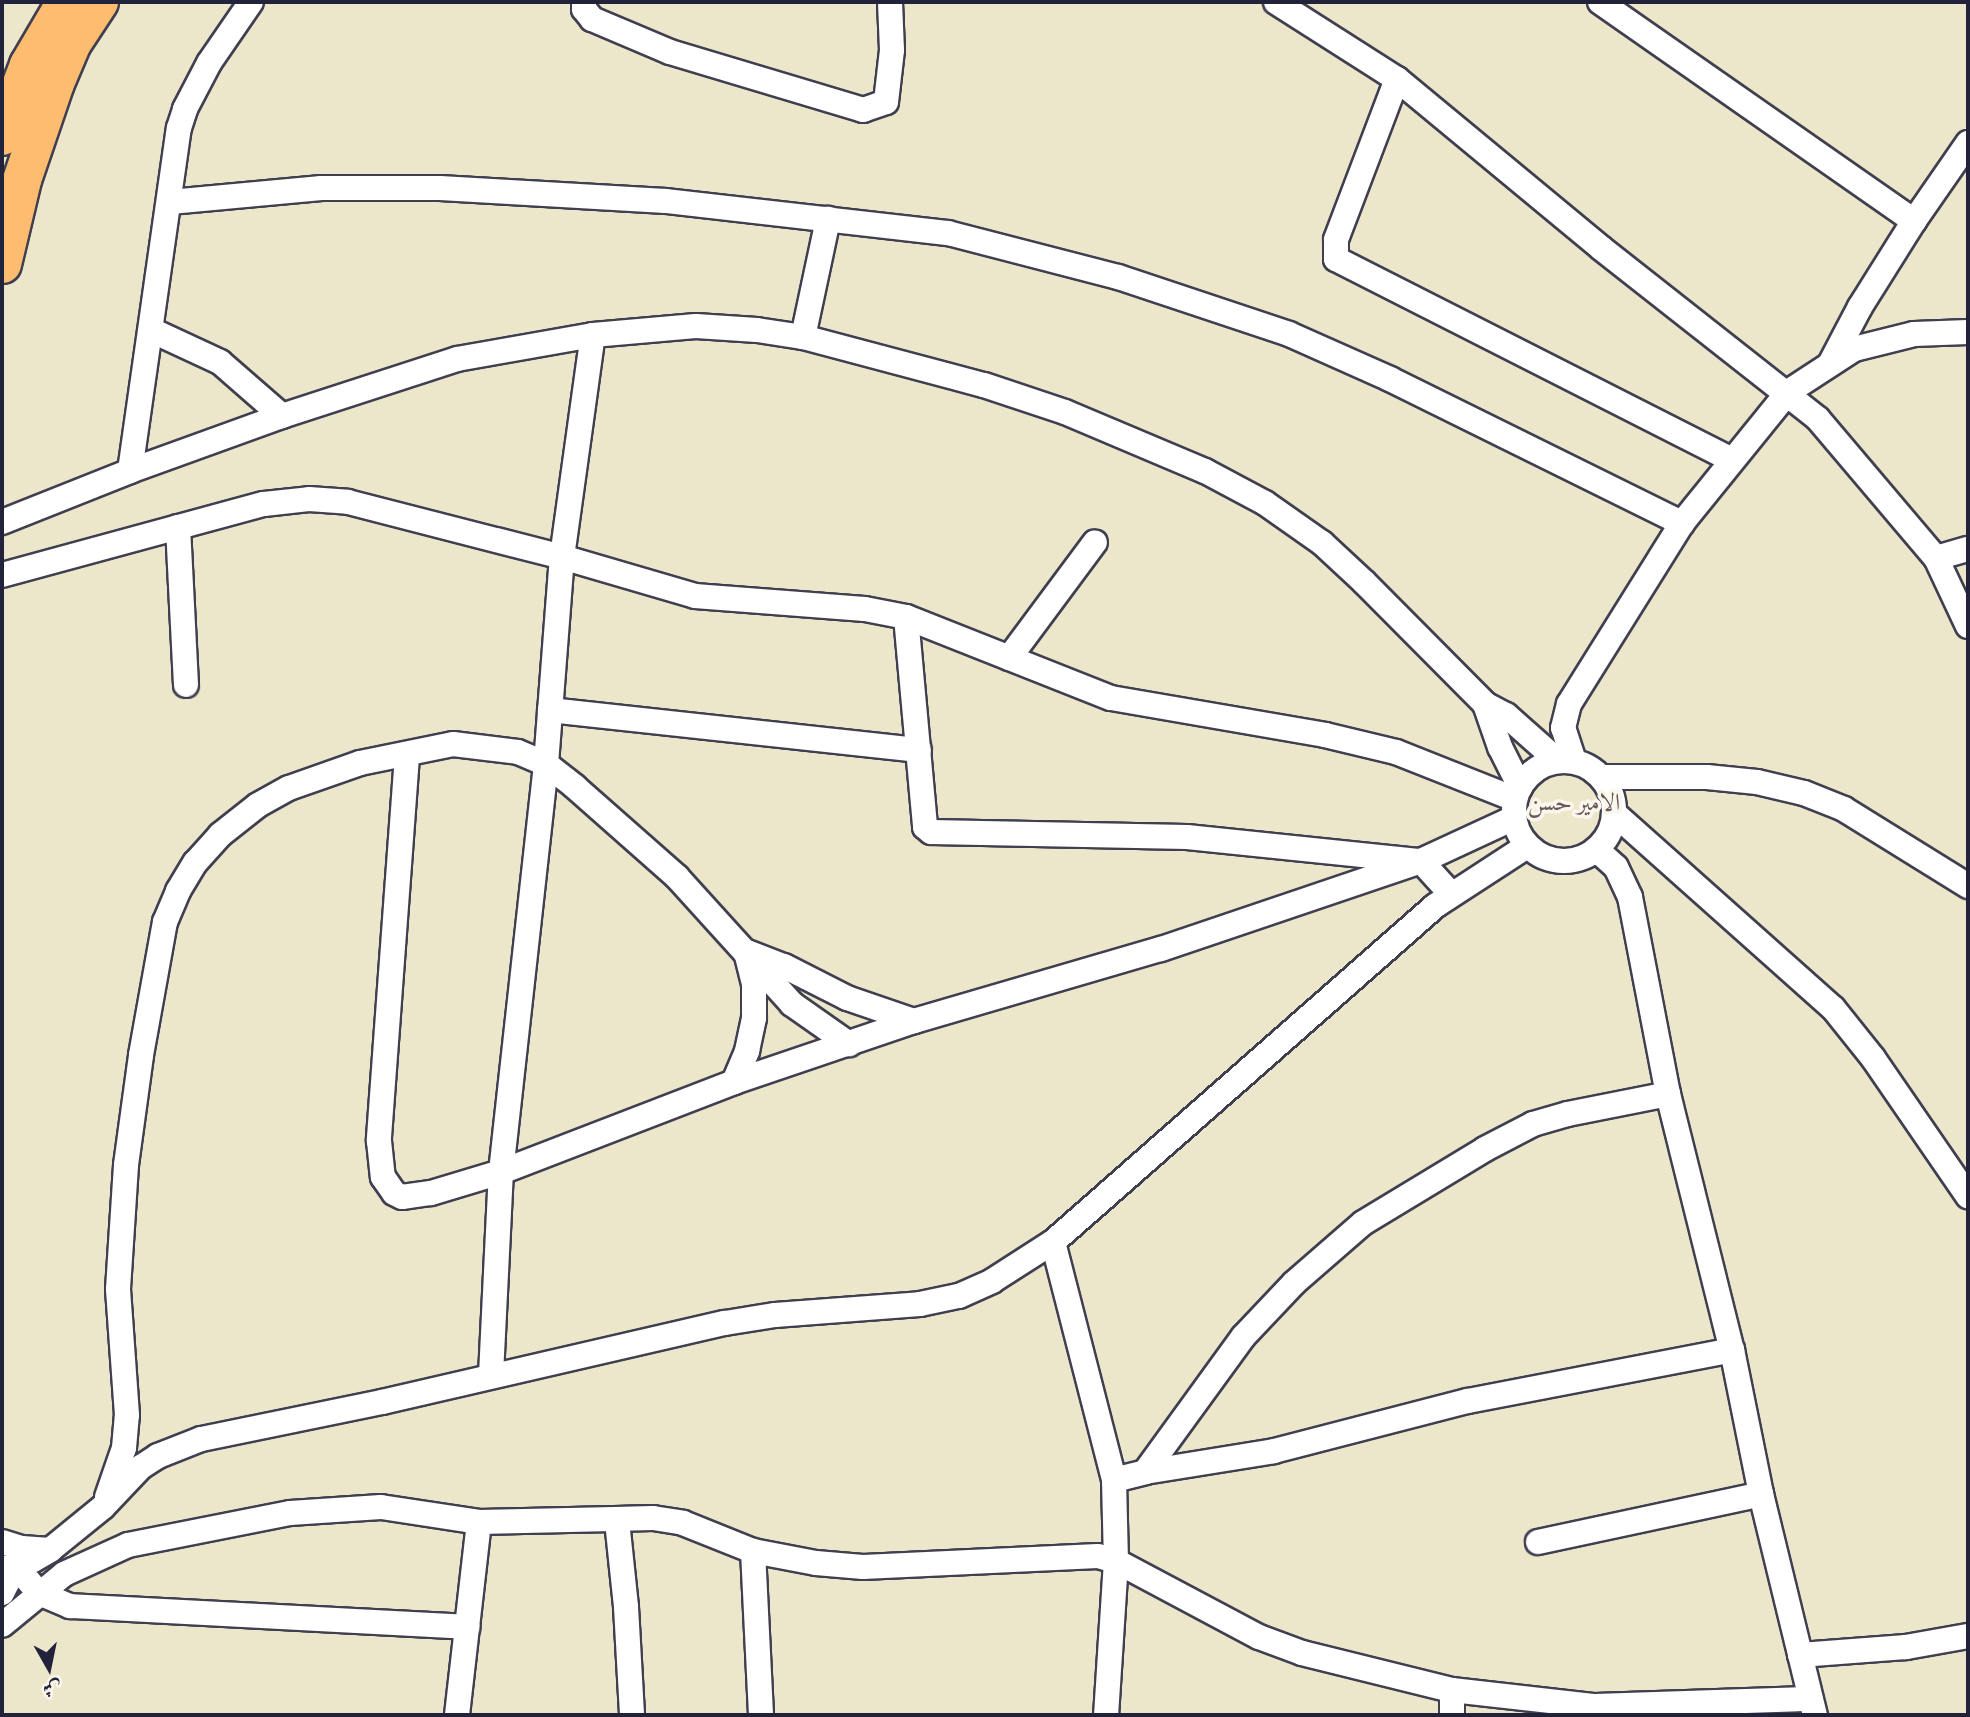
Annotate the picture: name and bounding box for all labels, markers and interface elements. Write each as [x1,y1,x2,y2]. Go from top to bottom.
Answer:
district label: الامير حسن [1528,789,1620,817]
north arrow [14,1633,84,1703]
text: ش [41,1676,63,1701]

